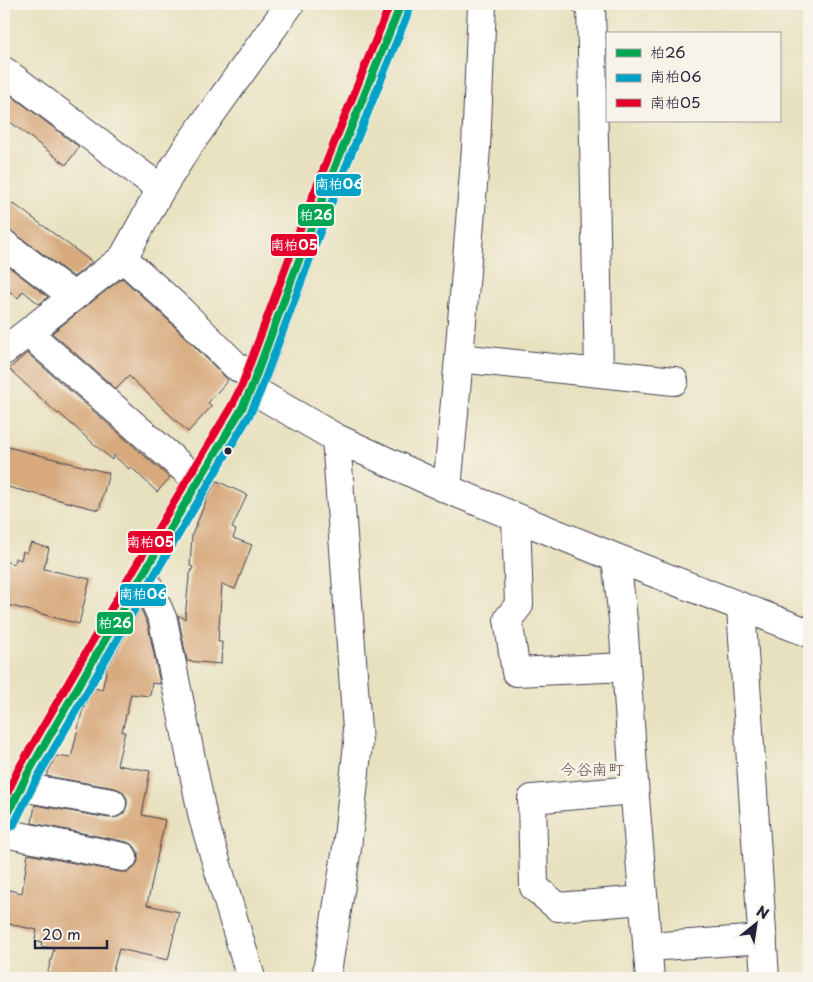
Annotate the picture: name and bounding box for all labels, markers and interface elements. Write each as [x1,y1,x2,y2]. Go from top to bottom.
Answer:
legend [606,32,780,122]
text: 柏26 [650,40,686,63]
text: 南柏06 [650,64,701,87]
text: 南柏05 [650,90,700,113]
text: 南柏06 [315,173,363,194]
line badge: 南柏06 [315,173,362,197]
line badge: 柏26 [297,203,335,227]
text: 柏26 [300,204,332,225]
line badge: 南柏05 [270,233,318,257]
text: 南柏05 [270,234,318,255]
unlabelled marker [223,446,233,456]
line badge: 南柏05 [127,530,174,554]
text: 南柏05 [126,531,174,552]
text: 南柏06 [119,583,167,604]
line badge: 南柏06 [119,583,167,607]
line badge: 柏26 [96,611,134,635]
text: 柏26 [99,612,131,633]
district label: 今谷南町 [560,756,624,780]
north arrow [730,900,780,950]
text: N [753,900,773,924]
scale bar [35,917,108,949]
text: 20 m [42,922,81,945]

